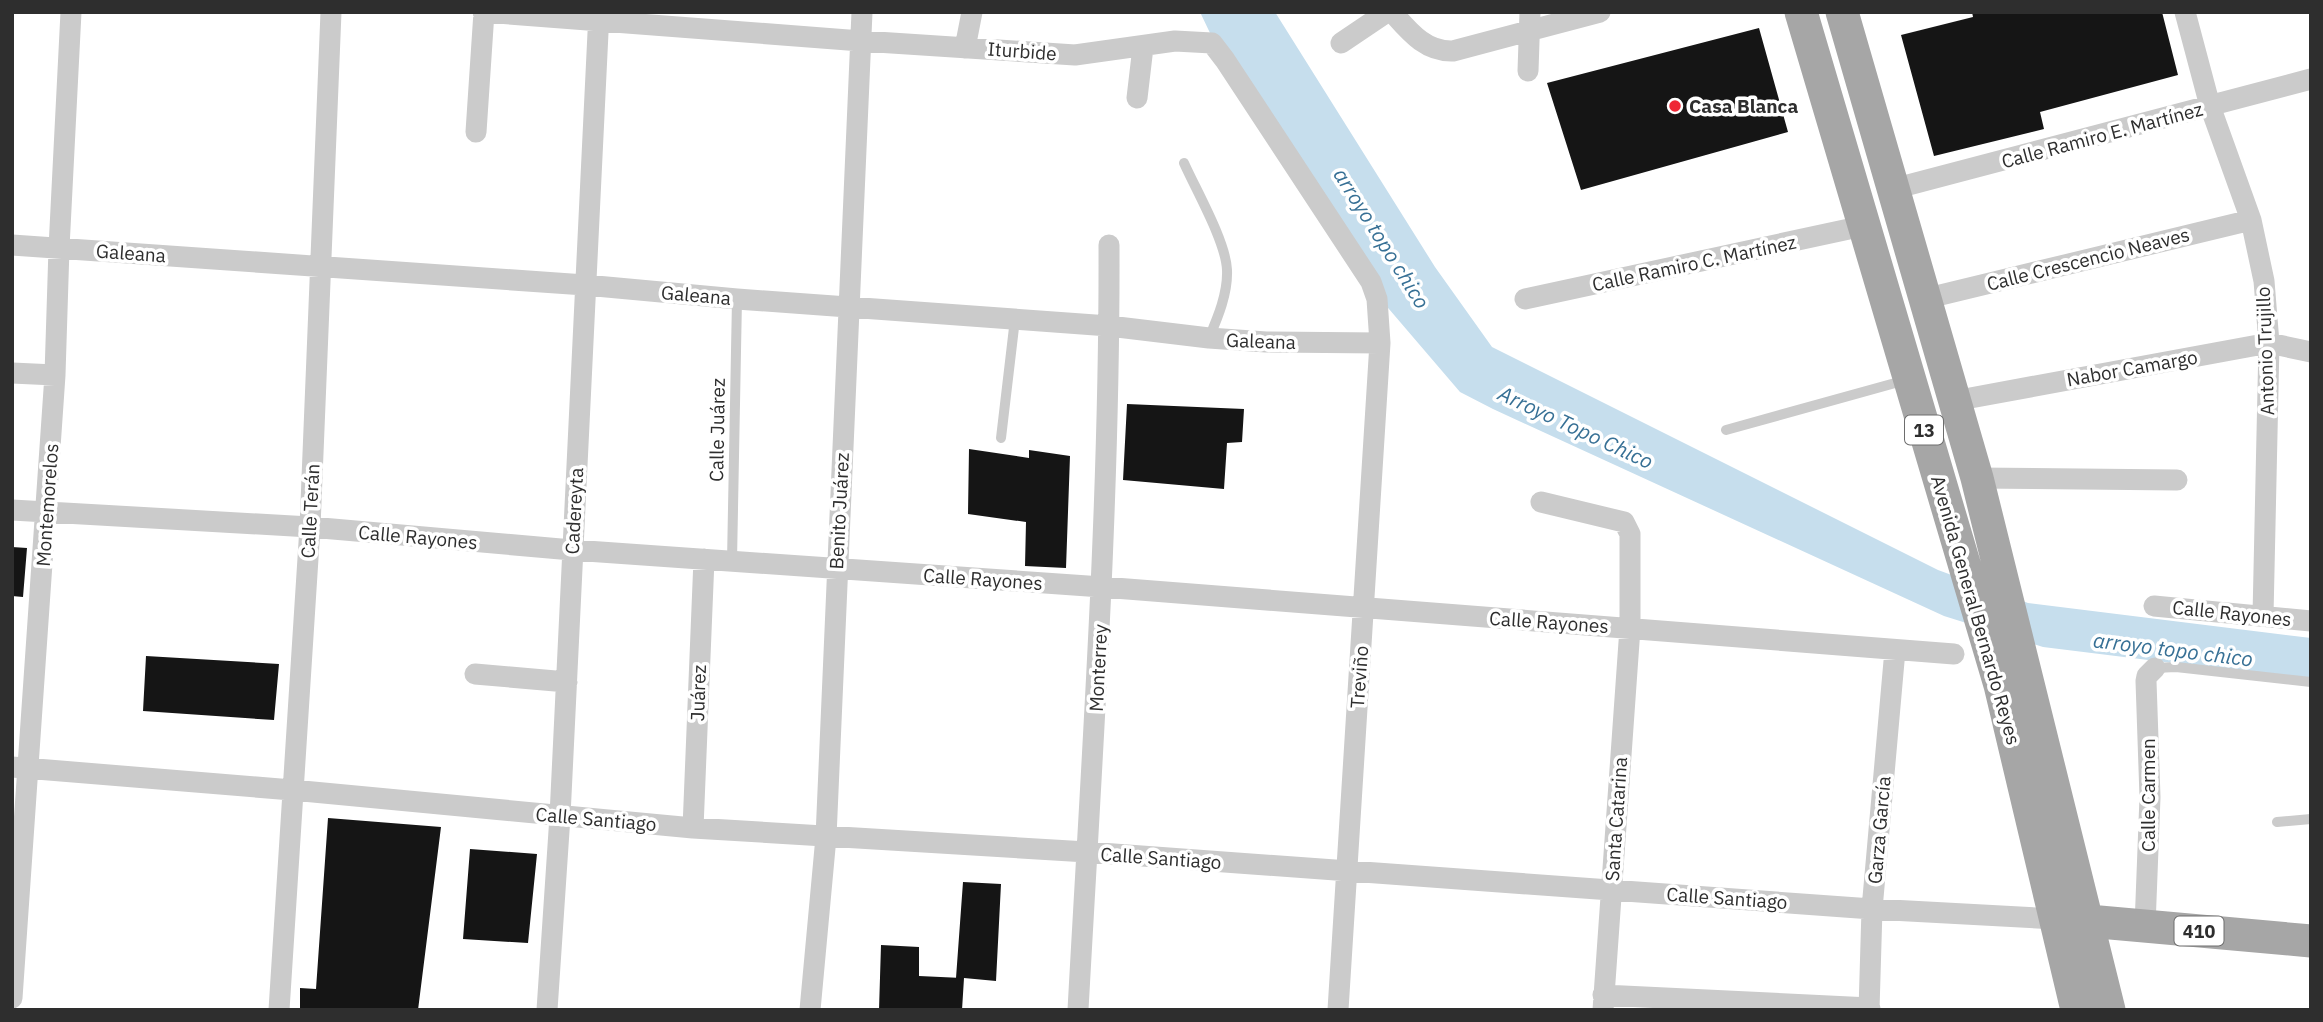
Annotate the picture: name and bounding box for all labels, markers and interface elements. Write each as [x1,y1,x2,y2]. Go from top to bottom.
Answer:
street label: Iturbide [987,37,1057,65]
place label: Casa Blanca [1689,94,1798,118]
street label: Calle Ramiro E. Martínez [1999,97,2205,173]
marker: Casa Blanca [1667,98,1683,114]
water label: arroyo topo chico [1327,162,1437,314]
street label: Calle Crescencio Neaves [1984,222,2192,296]
street label: Calle Ramiro C. Martínez [1590,230,1798,296]
street label: Galeana [95,239,167,267]
street label: Galeana [660,280,732,310]
street label: Antonio Trujillo [2251,286,2279,416]
street label: Galeana [1226,328,1296,354]
street label: Nabor Camargo [2065,345,2199,391]
street label: Calle Juárez [704,378,730,482]
water label: Arroyo Topo Chico [1493,378,1658,475]
road number: 13 [1905,416,1943,444]
street label: Montemorelos [31,443,63,567]
street label: Benito Juárez [824,452,854,570]
street label: Calle Terán [296,463,324,559]
street label: Cadereyta [560,467,588,555]
street label: Avenida General Bernardo Reyes [1926,472,2026,748]
street label: Calle Rayones [357,520,479,554]
street label: Calle Rayones [922,563,1044,595]
street label: Calle Rayones [2171,595,2293,631]
street label: Calle Rayones [1488,606,1610,638]
street label: Monterrey [1084,623,1112,712]
water label: arroyo topo chico [2091,625,2255,673]
street label: Treviño [1345,645,1373,709]
street label: Juárez [685,664,711,722]
street label: Calle Carmen [2136,738,2160,852]
street label: Santa Catarina [1600,756,1632,882]
street label: Garza García [1862,775,1896,885]
street label: Calle Santiago [535,802,657,836]
street label: Calle Santiago [1100,842,1222,874]
street label: Calle Santiago [1666,882,1788,914]
road number: 410 [2174,916,2224,946]

